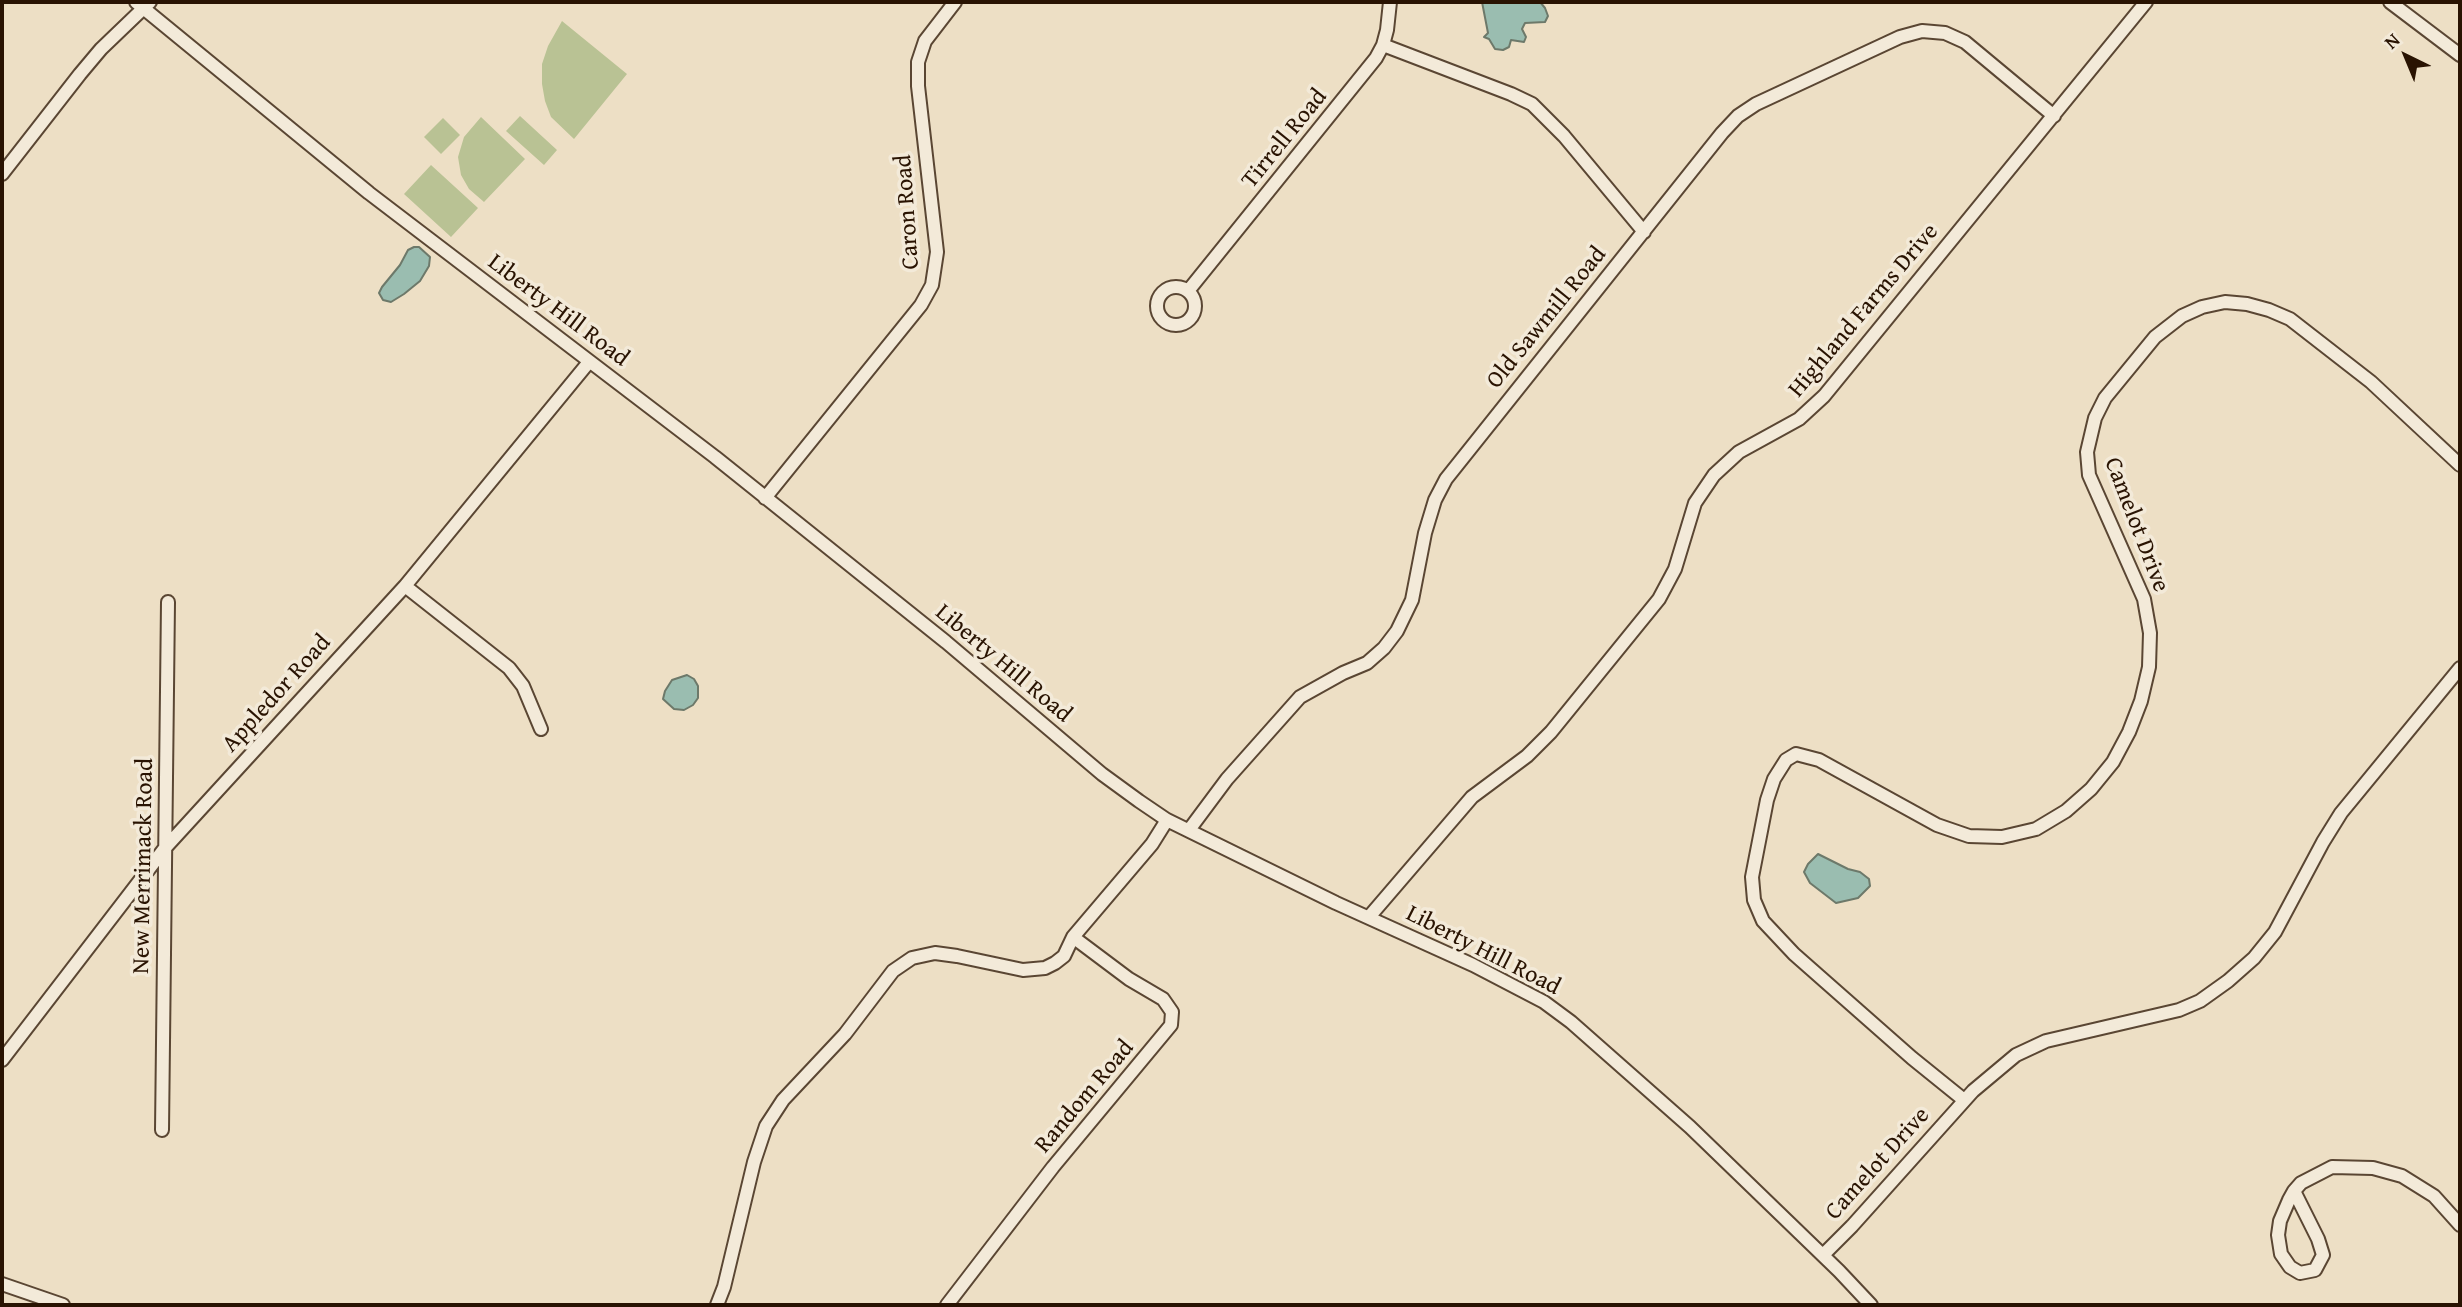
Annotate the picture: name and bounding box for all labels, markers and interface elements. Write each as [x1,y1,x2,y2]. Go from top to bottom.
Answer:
north arrow [2371,21,2441,91]
text: N [2377,26,2406,55]
street label: Tirrell Road [1236,83,1334,195]
street label: Caron Road [890,154,926,270]
street label: Highland Farms Drive [1783,218,1945,404]
street label: Old Sawmill Road [1481,241,1613,395]
street label: Liberty Hill Road [482,249,634,373]
street label: Camelot Drive [2097,454,2175,596]
street label: Liberty Hill Road [929,599,1077,729]
street label: Appledor Road [216,629,338,759]
street label: New Merrimack Road [128,758,160,974]
street label: Liberty Hill Road [1401,900,1565,1002]
street label: Random Road [1029,1035,1141,1159]
street label: Camelot Drive [1820,1102,1936,1226]

